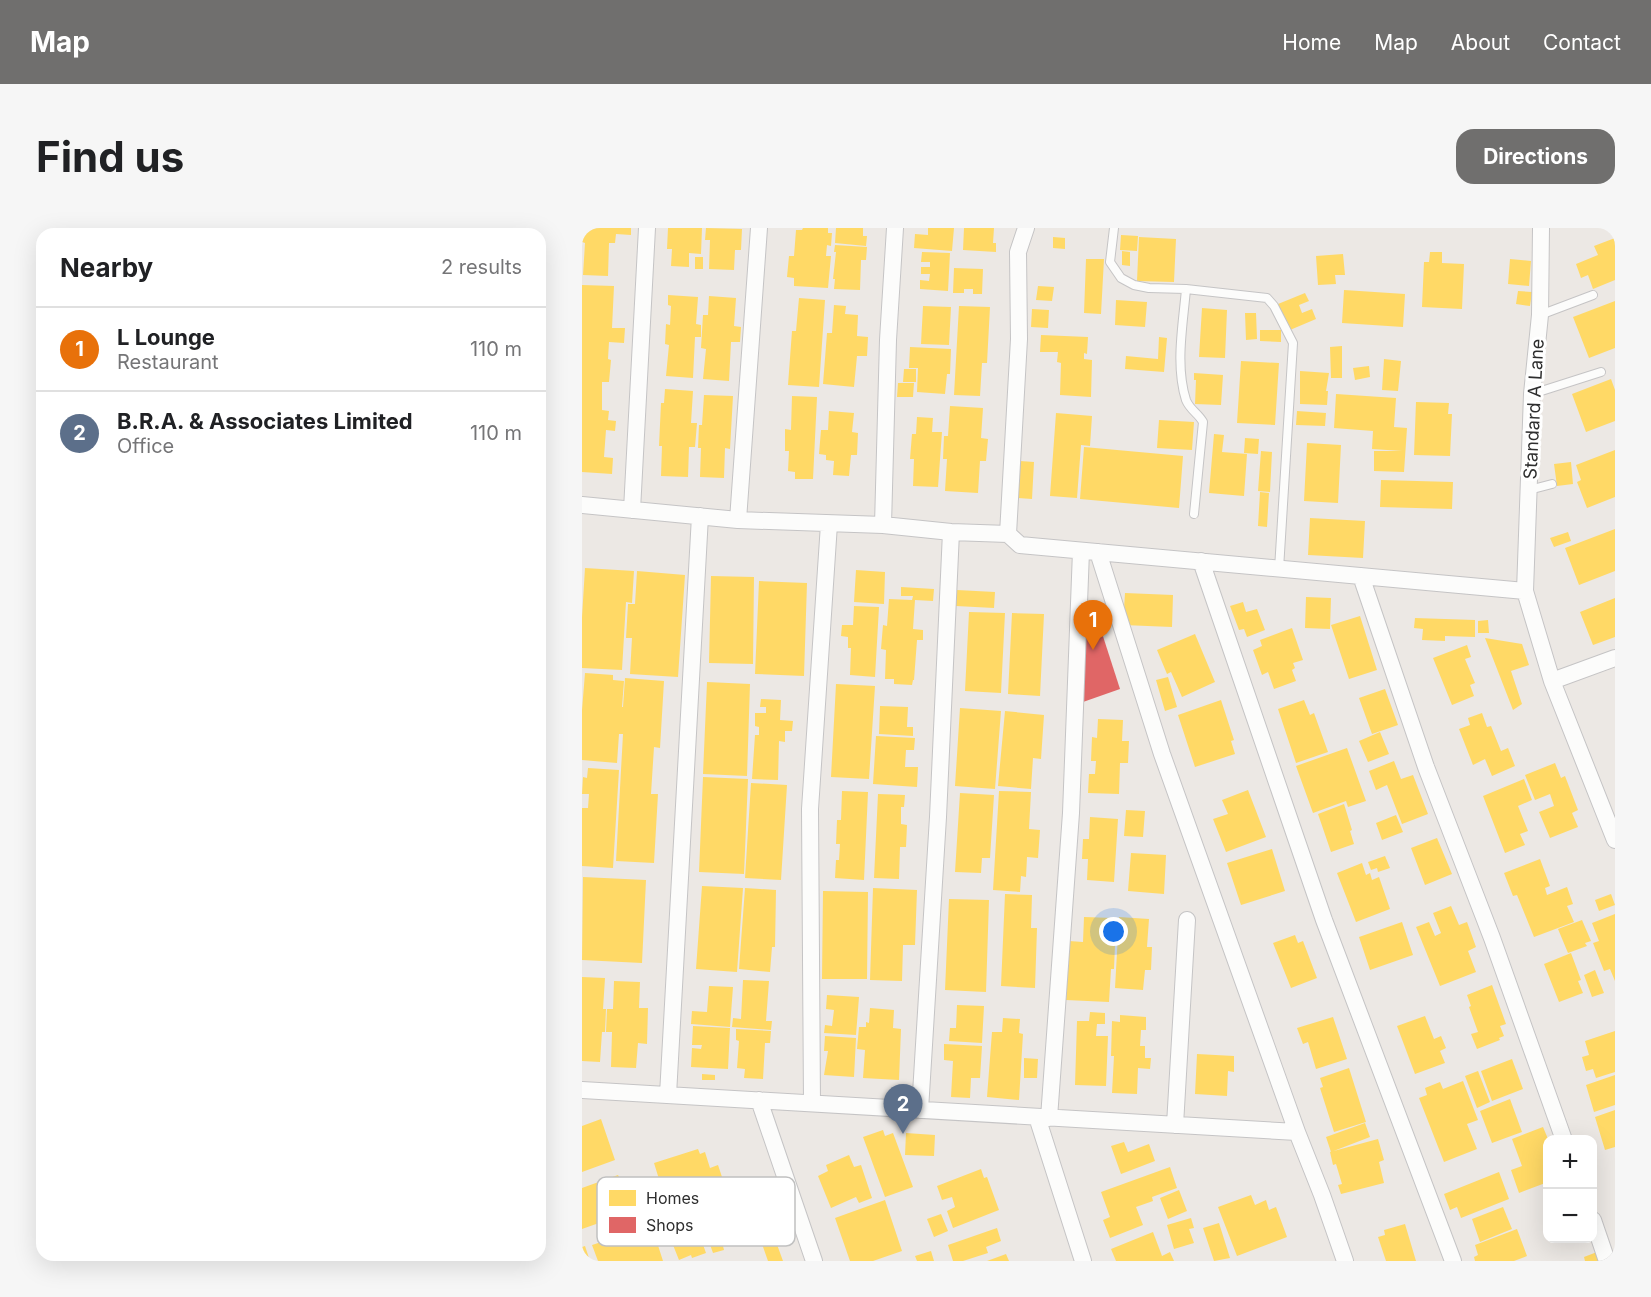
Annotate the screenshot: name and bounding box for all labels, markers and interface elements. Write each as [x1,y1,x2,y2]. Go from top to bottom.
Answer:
text: Map [30,25,90,59]
text: Home [1282,30,1341,55]
text: Map [1374,30,1418,55]
text: About [1451,30,1510,55]
text: Contact [1543,30,1621,55]
button: Directions [1456,129,1615,184]
text: Find us [36,131,184,182]
text: Nearby [60,252,153,283]
text: 2 results [441,255,522,279]
text: L Lounge [117,324,215,350]
text: 1 [75,337,84,361]
text: 110 m [470,337,522,361]
street label: Standard A Lane [1519,338,1548,480]
text: Restaurant [117,350,219,374]
text: B.R.A. & Associates Limited [117,408,413,434]
text: 2 [73,421,86,445]
text: 110 m [470,421,522,445]
text: Office [117,434,174,458]
pin: 1 [1074,600,1112,650]
your location [1099,917,1128,946]
pin: 2 [884,1084,922,1134]
map controls [1543,1135,1597,1243]
button: + [1543,1135,1597,1189]
legend [597,1177,795,1246]
text: Homes [646,1188,699,1208]
button: − [1543,1189,1597,1243]
text: Shops [646,1215,694,1235]

